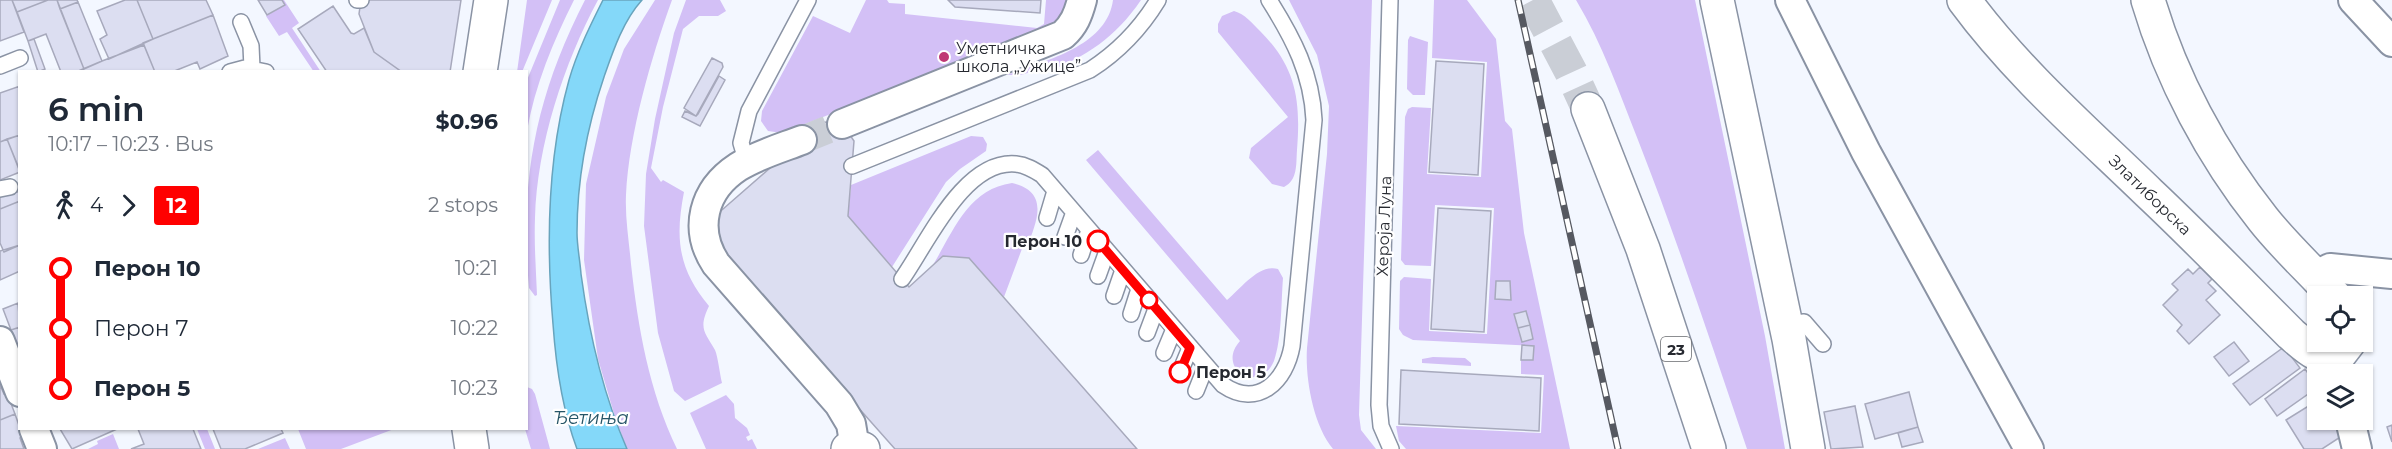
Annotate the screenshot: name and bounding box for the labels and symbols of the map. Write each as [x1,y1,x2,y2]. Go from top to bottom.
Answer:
place label: Уметничка школа „Ужице” [956,39,1081,76]
marker: Уметничка школа „Ужице” [937,50,951,64]
street label: Златиборска [2105,151,2195,239]
street label: Хероја Луна [1373,175,1395,277]
marker: Перон 10 [1087,230,1109,252]
place label: Перон 10 [1004,232,1082,251]
unlabelled marker [1140,291,1158,309]
road number: 23 [1661,337,1691,361]
marker: Перон 5 [1169,361,1191,383]
place label: Перон 5 [1196,363,1266,382]
water label: Ђетиња [553,407,629,429]

